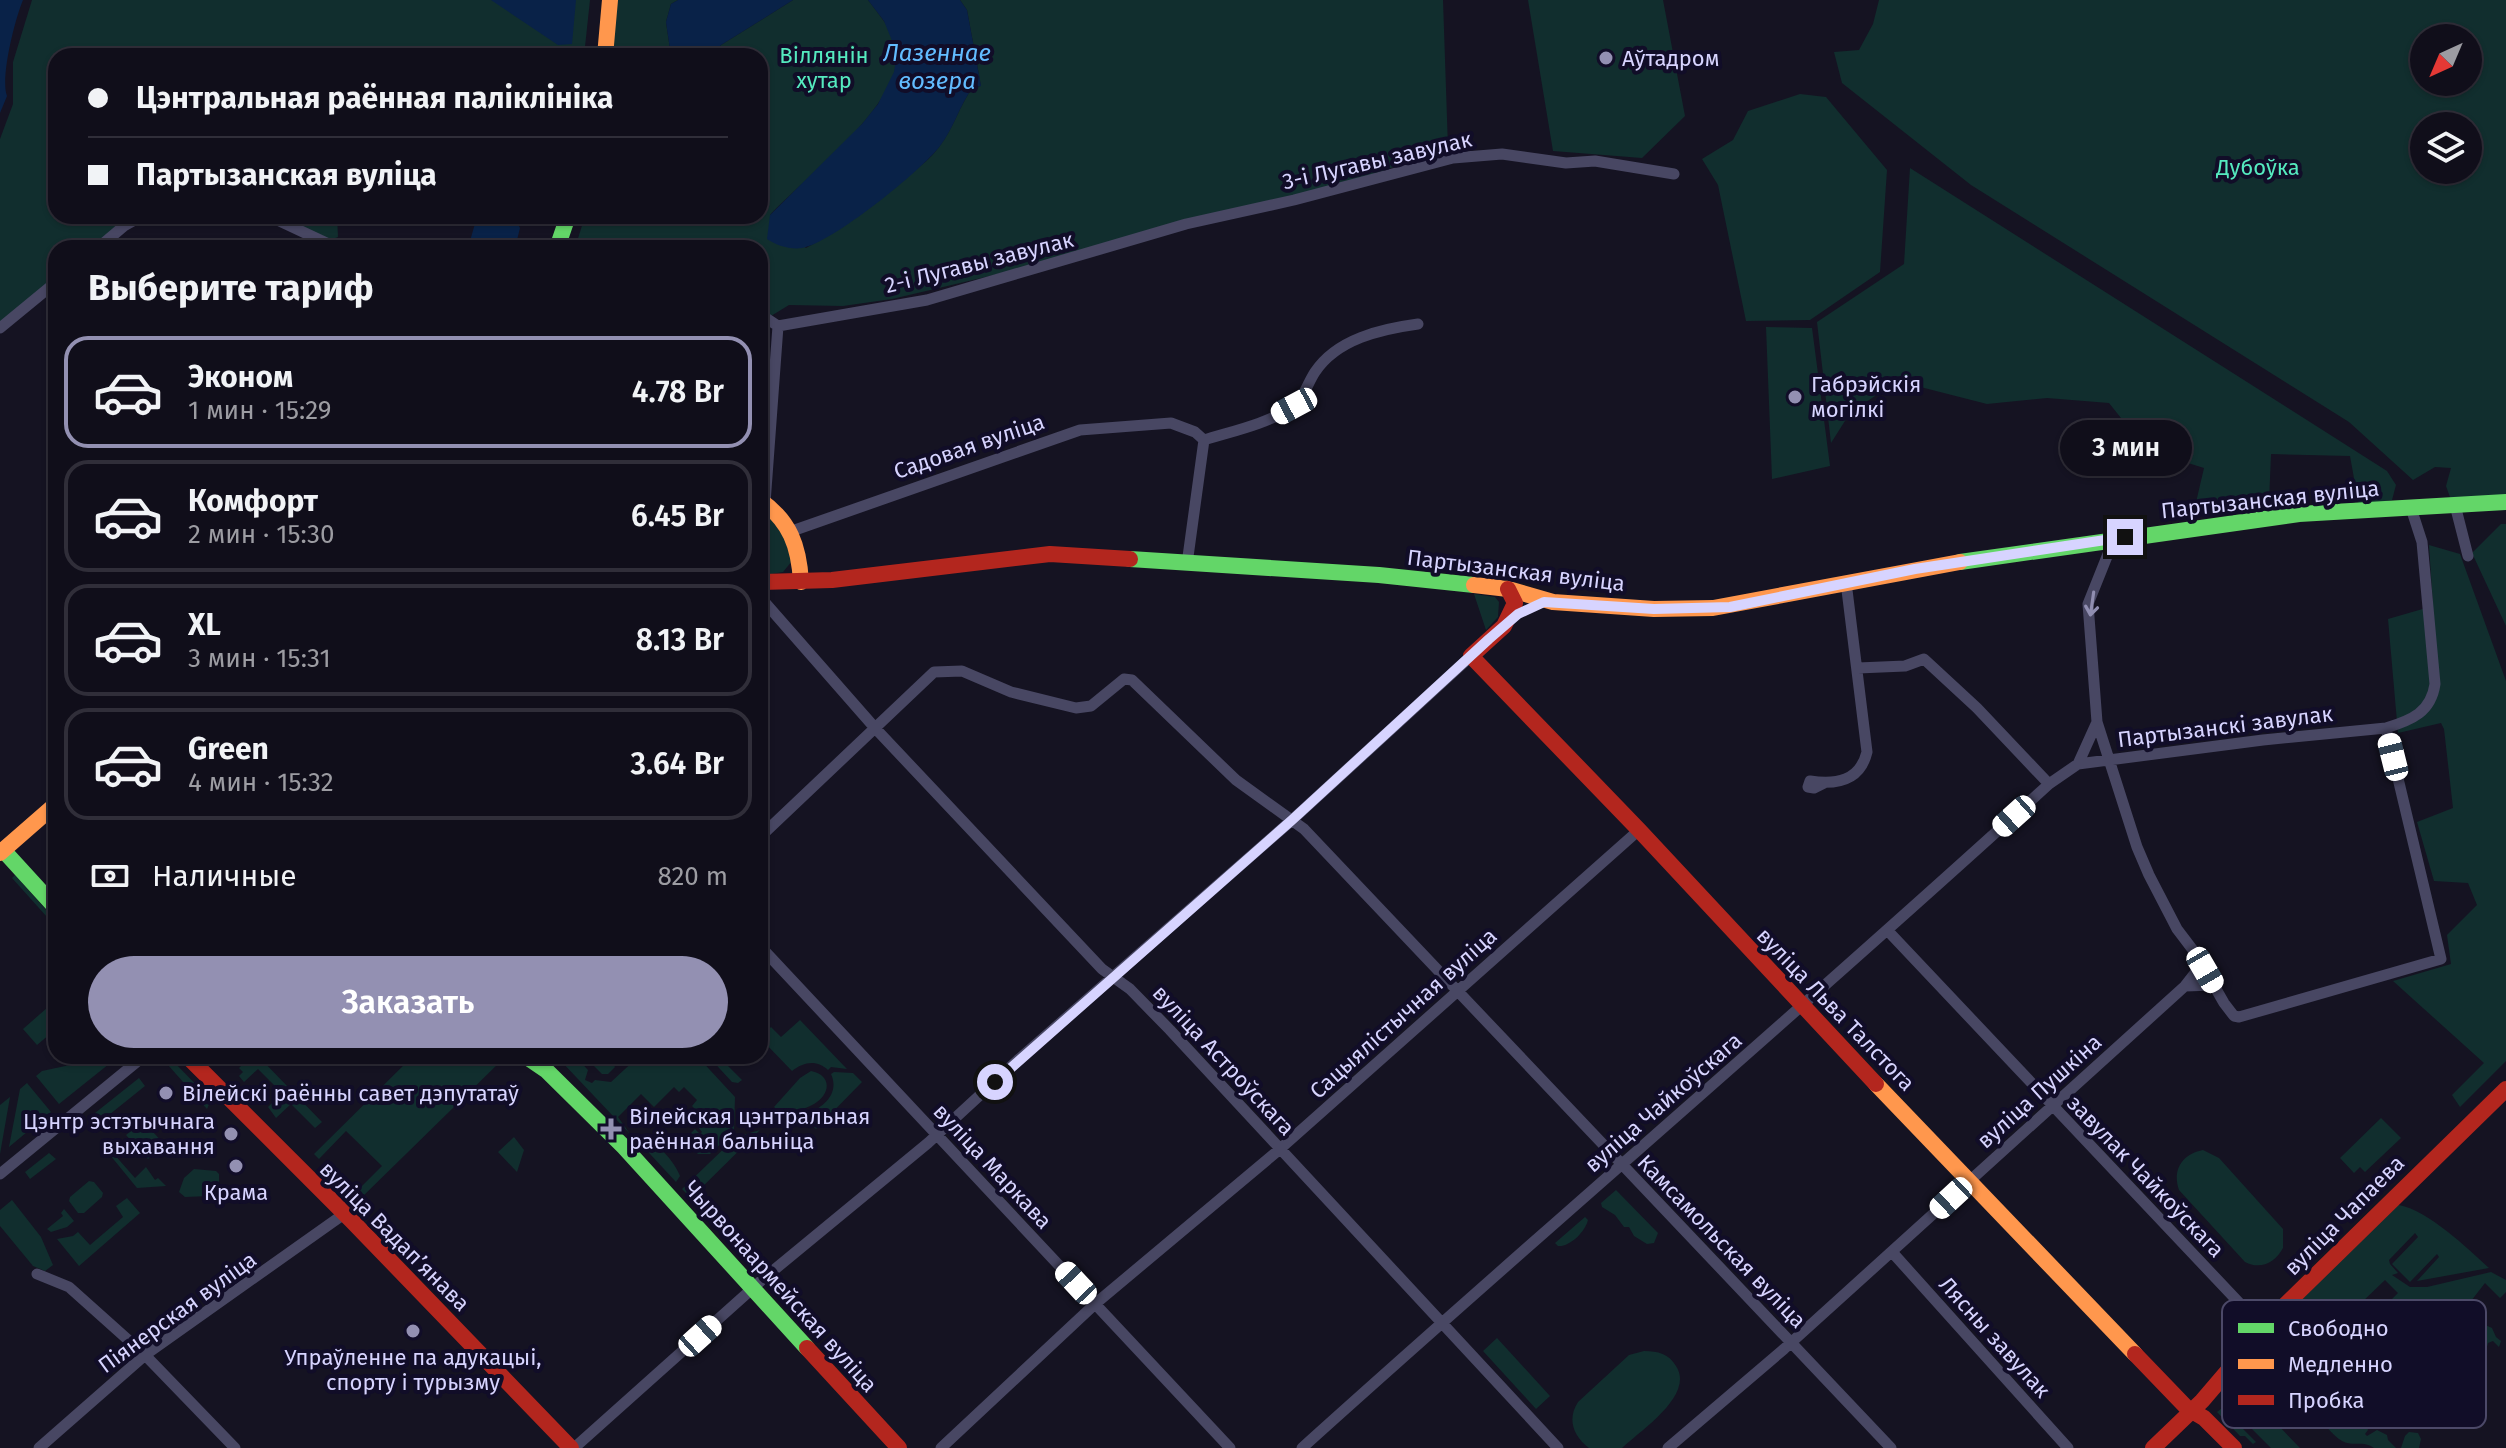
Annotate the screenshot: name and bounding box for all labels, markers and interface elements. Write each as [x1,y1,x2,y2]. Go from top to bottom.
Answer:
north arrow [2410,24,2482,96]
map controls [2410,24,2482,184]
water label: Лазеннае возера [882,39,991,95]
park label: Віллянін хутар [779,42,869,94]
place label: Аўтадром [1622,45,1719,72]
marker: Аўтадром [1597,49,1615,67]
text: Цэнтральная раённая паліклініка [136,80,614,116]
button: layers [2410,112,2482,184]
street label: 3-і Лугавы завулак [1280,125,1475,195]
park label: Дубоўка [2215,154,2300,181]
text: Партызанская вуліца [136,157,437,193]
street label: 2-і Лугавы завулак [882,226,1077,299]
text: Выберите тариф [88,266,374,310]
icon: car [92,356,164,428]
text: Эконом [188,359,293,395]
place label: Габрэйскія могілкі [1811,371,1921,423]
text: 4.78 Br [632,374,724,410]
car [1267,384,1321,428]
marker: Габрэйскія могілкі [1786,388,1804,406]
text: 1 мин · 15:29 [188,395,331,426]
street label: Садовая вуліца [890,408,1048,485]
callout: 3 мин [2059,421,2191,477]
text: 3 мин [2092,432,2160,463]
street label: Партызанская вуліца [2160,475,2380,524]
icon: car [92,480,164,552]
text: Комфорт [188,483,318,519]
text: 6.45 Br [631,498,724,534]
text: 2 мин · 15:30 [188,519,334,550]
route end [2107,519,2143,555]
street label: Партызанская вуліца [1406,544,1626,597]
one-way arrow [2084,591,2099,617]
icon: car [92,604,164,676]
text: XL [188,607,221,643]
text: 8.13 Br [636,622,724,658]
text: 3 мин · 15:31 [188,643,331,674]
street label: Партызанскі завулак [2116,700,2335,753]
icon: car [92,728,164,800]
text: Green [188,731,269,767]
car [2376,731,2410,783]
text: 3.64 Br [631,746,724,782]
text: 4 мин · 15:32 [188,767,334,798]
car [1988,791,2040,841]
icon: cash [88,854,132,898]
text: Наличные [152,858,297,894]
text: 820 m [657,861,728,892]
street label: Сацыялістычная вуліца [1304,922,1502,1104]
street label: вуліца Льва Талстога [1751,922,1920,1097]
car [2183,943,2227,997]
button: Заказать [88,956,728,1048]
street label: вуліца Астроўскага [1147,979,1300,1141]
street label: вуліца Чайкоўскага [1579,1027,1748,1178]
street label: вуліца Пушкіна [1972,1028,2107,1154]
route start [977,1064,1013,1100]
place label: Вілейскі раённы савет дэпутатаў [182,1080,519,1107]
marker: Вілейскі раённы савет дэпутатаў [157,1084,175,1102]
street label: завулак Чайкоўскага [2061,1090,2230,1263]
street label: вуліца Маркава [928,1098,1058,1235]
place label: Вілейская цэнтральная раённая бальніца [629,1103,870,1155]
place label: Цэнтр эстэтычнага выхавання [23,1108,215,1160]
marker: Вілейская цэнтральная раённая бальніца [600,1118,622,1140]
marker: Цэнтр эстэтычнага выхавання [222,1125,240,1143]
street label: Камсамольская вуліца [1632,1149,1812,1334]
street label: вуліца Чапаева [2279,1150,2410,1281]
street label: вуліца Вадапʼянава [314,1156,475,1317]
marker: Крама [227,1157,245,1175]
car [1925,1173,1977,1223]
street label: Чырвонаармейская вуліца [678,1175,883,1398]
place label: Крама [204,1179,268,1206]
street label: Піянерская вуліца [93,1246,262,1379]
car [1051,1257,1101,1309]
street label: Лясны завулак [1933,1271,2056,1404]
legend [2222,1300,2486,1428]
car [674,1311,726,1361]
text: Свободно [2288,1315,2389,1342]
marker: Упраўленне па адукацыі, спорту і турызму [404,1322,422,1340]
place label: Упраўленне па адукацыі, спорту і турызму [284,1344,542,1396]
text: Медленно [2288,1351,2393,1378]
text: Пробка [2288,1387,2365,1414]

